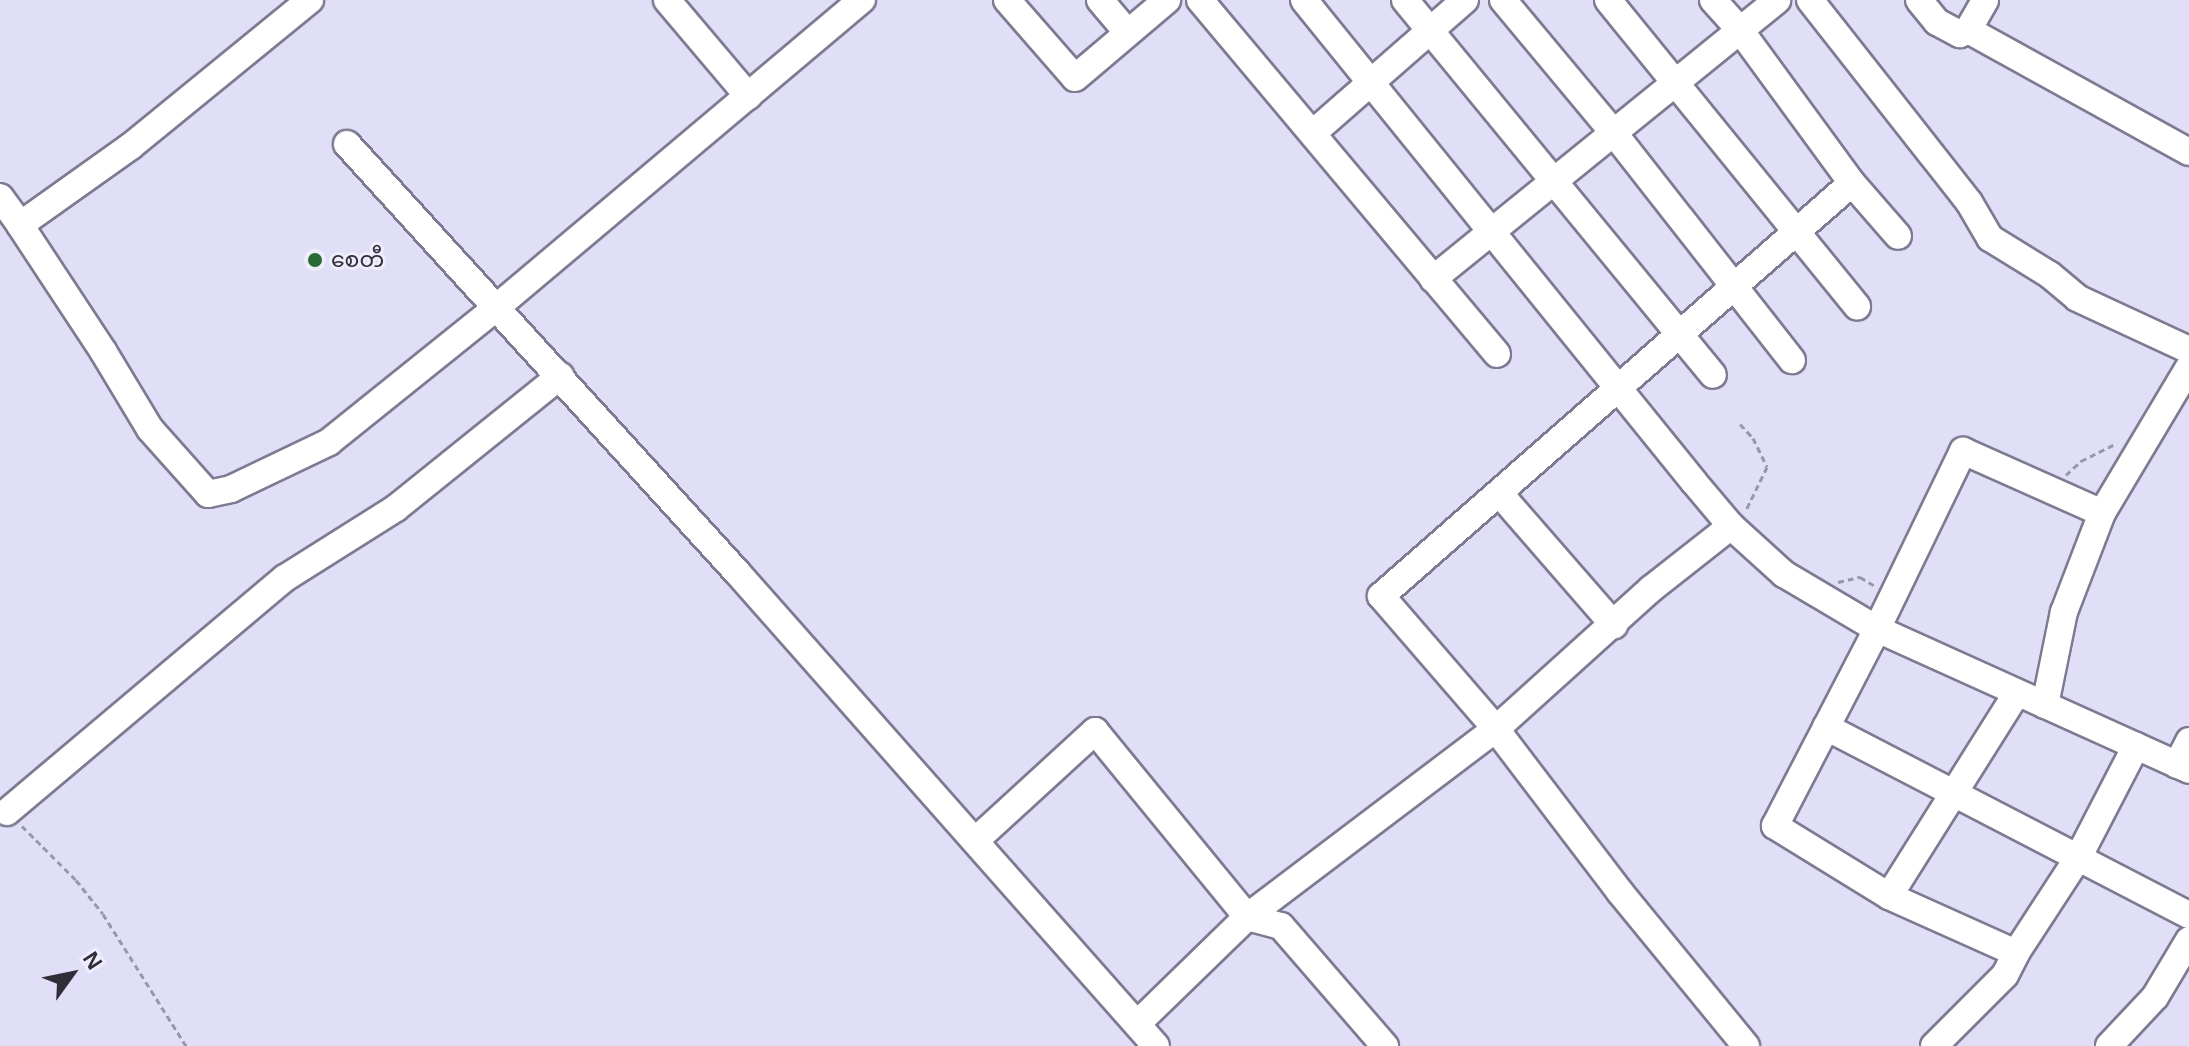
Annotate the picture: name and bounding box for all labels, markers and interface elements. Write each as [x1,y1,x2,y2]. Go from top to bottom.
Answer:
place label: စေတီ [331,247,384,273]
marker: စေတီ [306,251,324,269]
north arrow [32,934,112,1014]
text: N [78,947,107,974]

